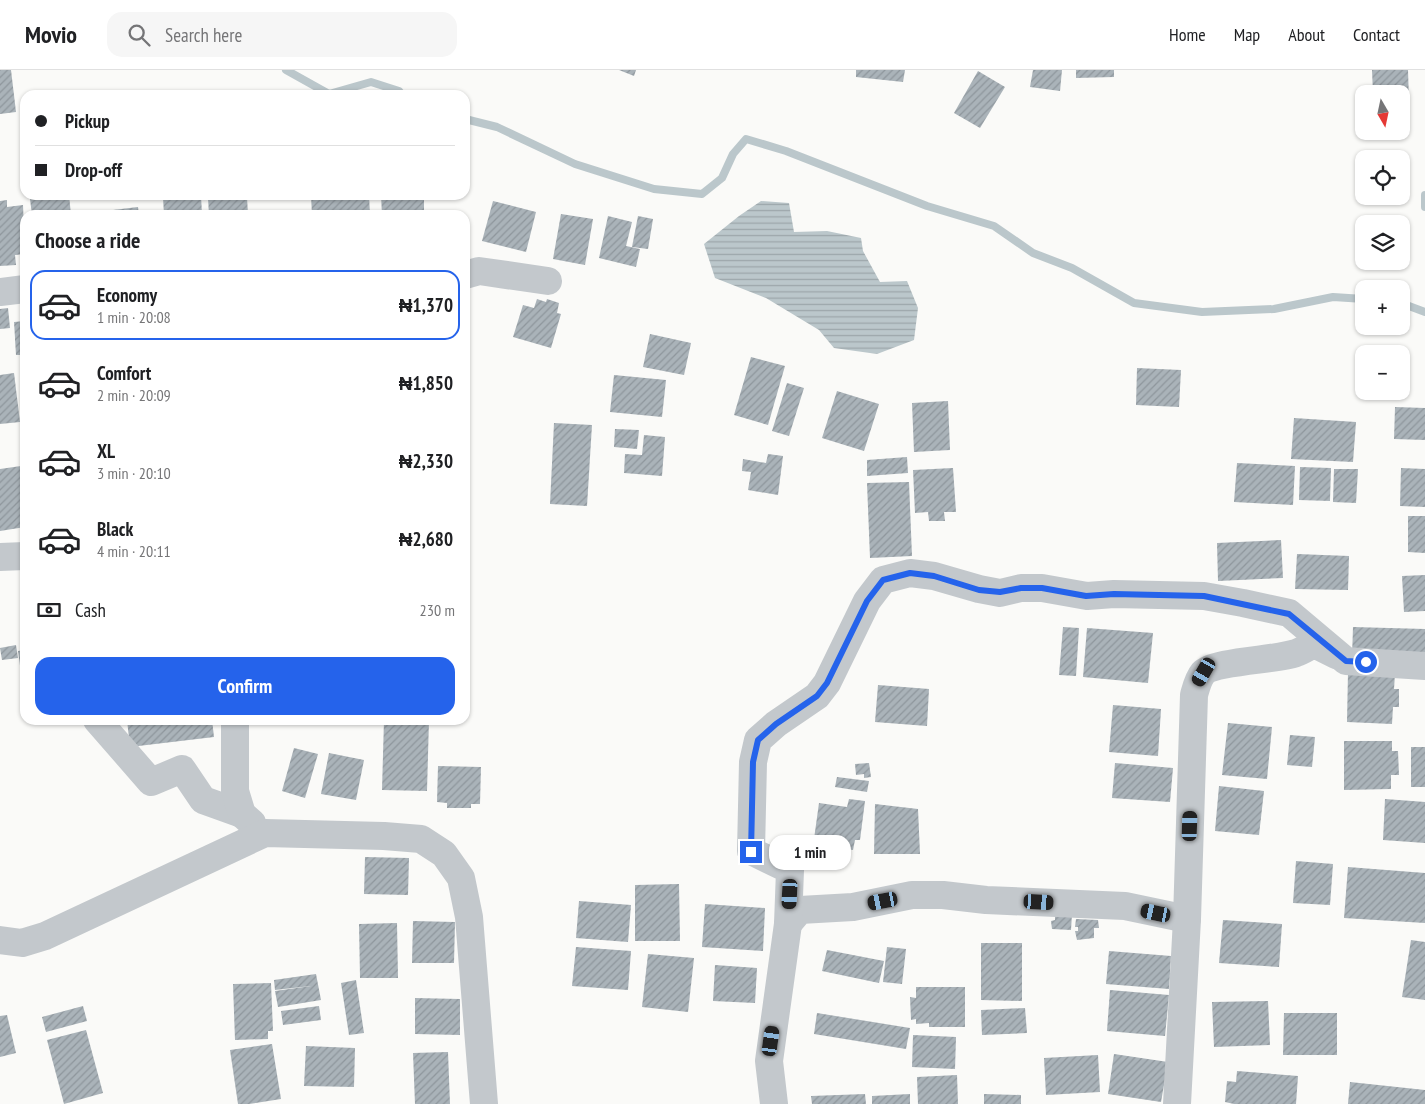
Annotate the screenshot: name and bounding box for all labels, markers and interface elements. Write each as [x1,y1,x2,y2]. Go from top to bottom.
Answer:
search box [107,12,457,57]
text: Movio [25,19,77,50]
icon: search [125,21,153,49]
text: Search here [165,23,242,47]
text: Home [1169,23,1206,46]
text: Map [1234,23,1260,46]
text: About [1288,23,1325,46]
text: Contact [1353,23,1400,46]
north arrow [1355,85,1410,140]
map controls [1355,85,1410,400]
text: Pickup [65,109,110,133]
button: locate [1355,150,1410,205]
text: Drop-off [65,158,122,182]
button: layers [1355,215,1410,270]
text: Choose a ride [35,226,140,254]
button: + [1355,280,1410,335]
icon: car [37,283,82,328]
text: Economy [97,283,157,307]
text: ₦1,370 [399,293,453,317]
text: 1 min · 20:08 [97,307,171,327]
button: − [1355,345,1410,400]
icon: car [37,361,82,406]
text: Comfort [97,361,151,385]
text: ₦1,850 [399,371,453,395]
text: 2 min · 20:09 [97,385,171,405]
icon: car [37,439,82,484]
text: XL [97,439,115,463]
text: ₦2,330 [399,449,453,473]
text: 3 min · 20:10 [97,463,171,483]
icon: car [37,517,82,562]
text: Black [97,517,133,541]
text: ₦2,680 [399,527,453,551]
text: 4 min · 20:11 [97,541,171,561]
icon: cash [35,596,63,624]
text: Cash [75,598,106,622]
text: 230 m [420,600,455,620]
route start [1355,651,1377,673]
car [1190,655,1217,689]
button: Confirm [35,657,455,715]
car [1181,811,1198,841]
callout: 1 min [768,834,851,870]
route end [740,841,762,863]
text: 1 min [794,842,826,862]
car [781,879,798,909]
car [866,891,899,911]
car [1023,894,1054,910]
car [1139,903,1172,923]
car [761,1025,780,1057]

